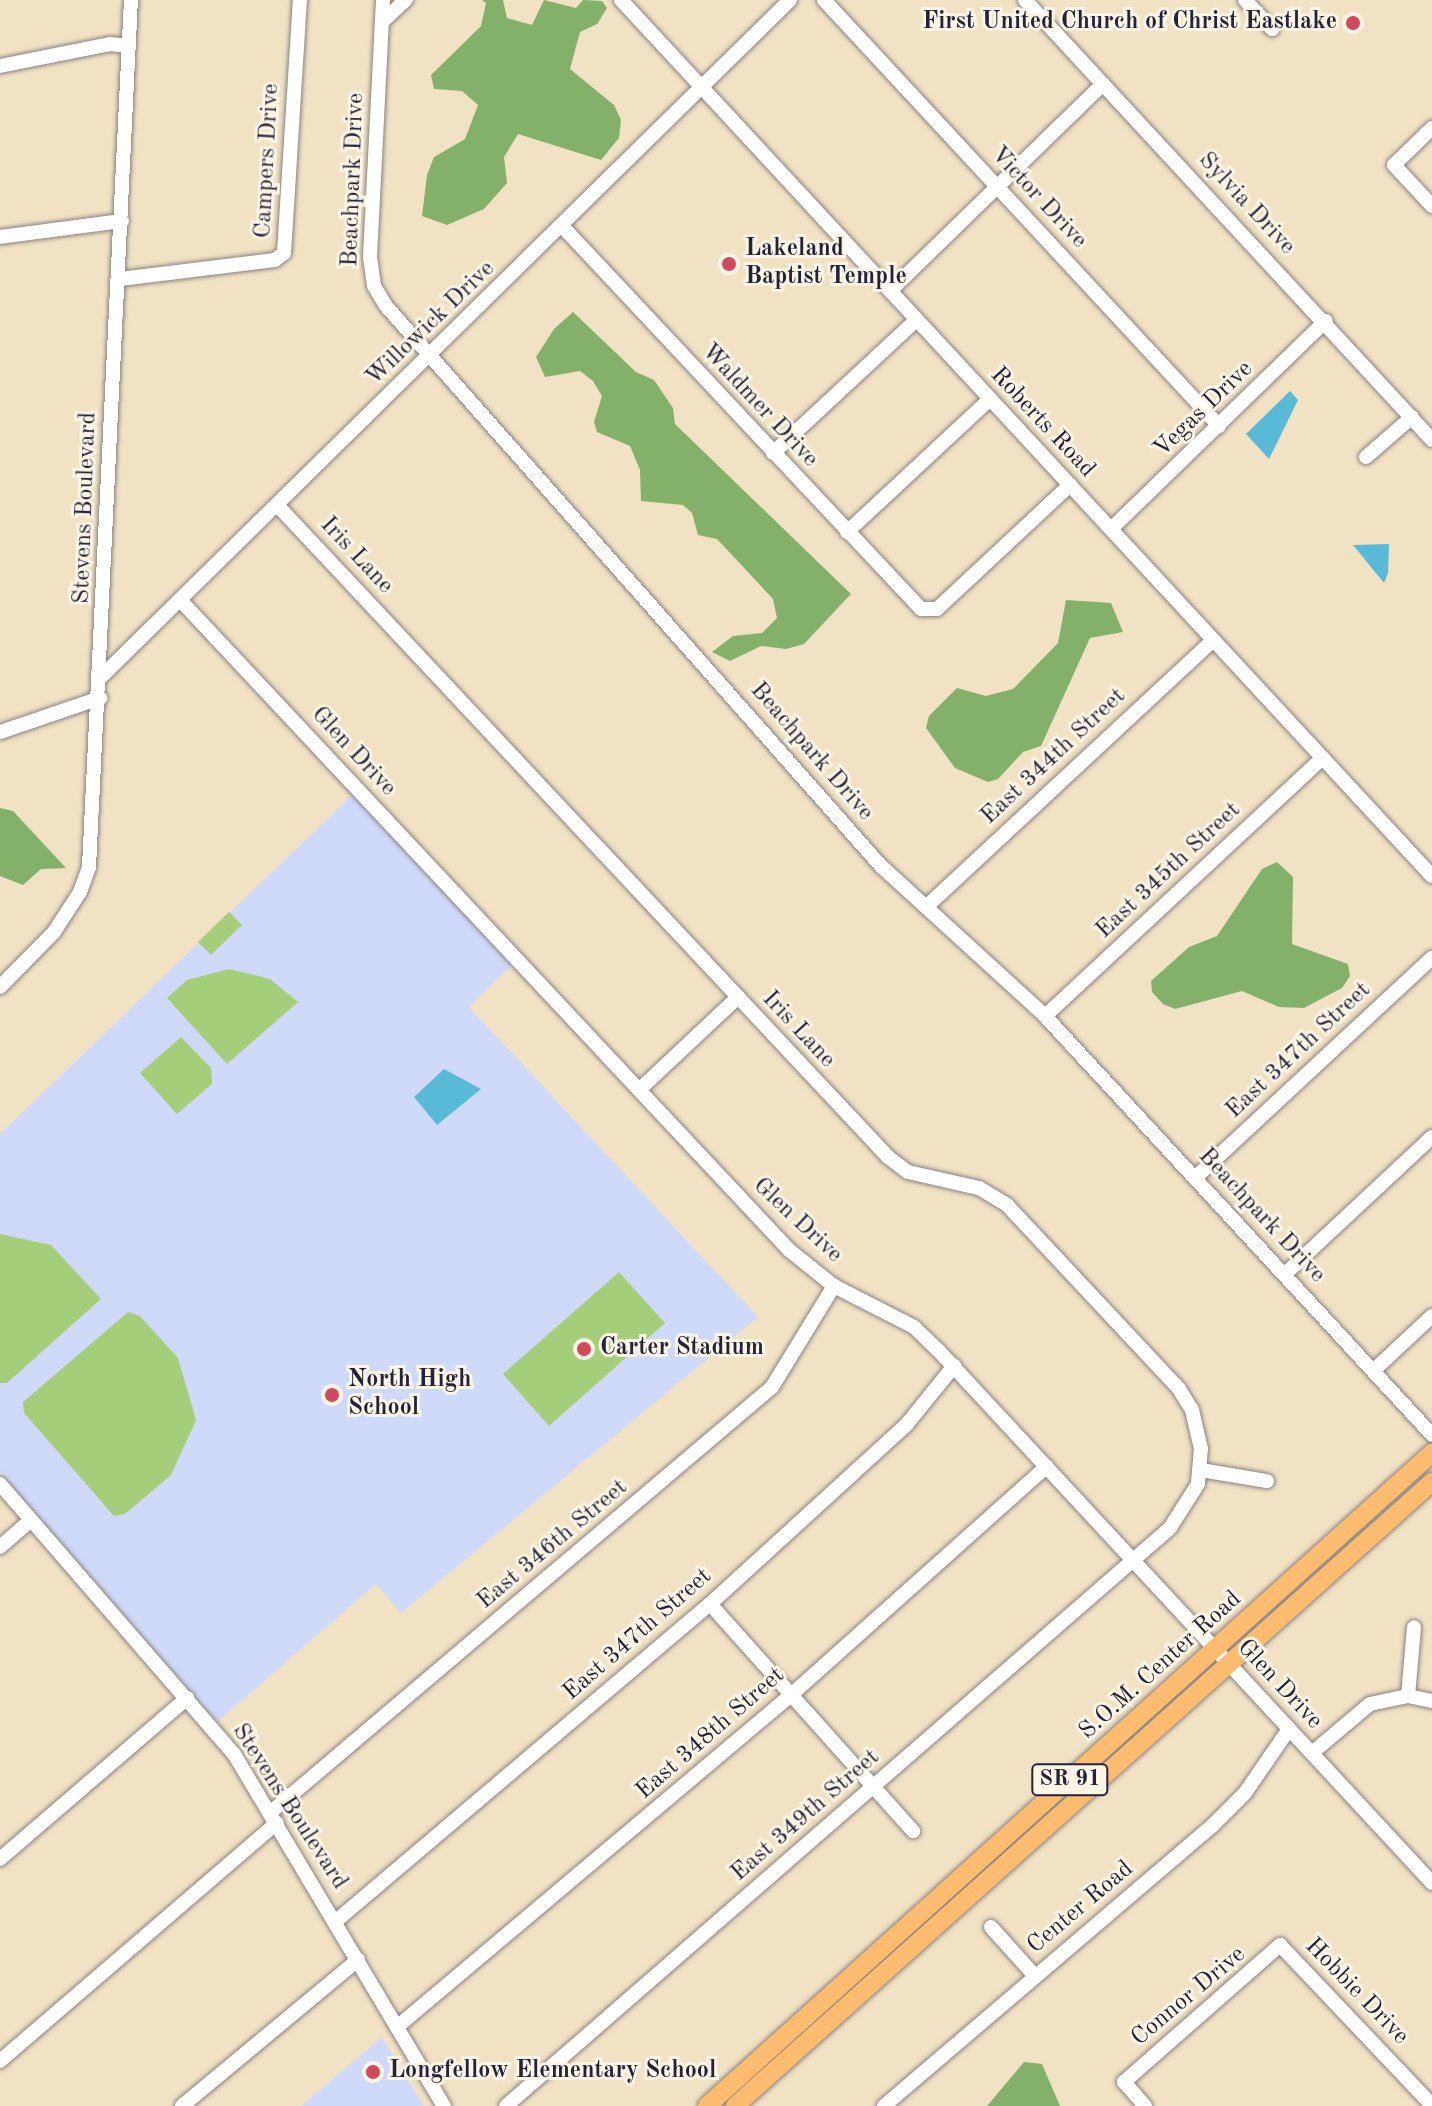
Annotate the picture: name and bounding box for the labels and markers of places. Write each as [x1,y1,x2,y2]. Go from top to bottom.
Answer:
place label: First United Church of Christ Eastlake [922,9,1337,37]
marker: First United Church of Christ Eastlake [1344,14,1362,32]
place label: Lakeland Baptist Temple [745,236,907,292]
marker: Lakeland Baptist Temple [720,255,738,273]
place label: Carter Stadium [600,1335,764,1363]
marker: Carter Stadium [575,1340,593,1358]
place label: North High School [348,1367,471,1423]
marker: North High School [323,1386,341,1404]
place label: Longfellow Elementary School [389,2058,716,2086]
marker: Longfellow Elementary School [364,2063,382,2081]

